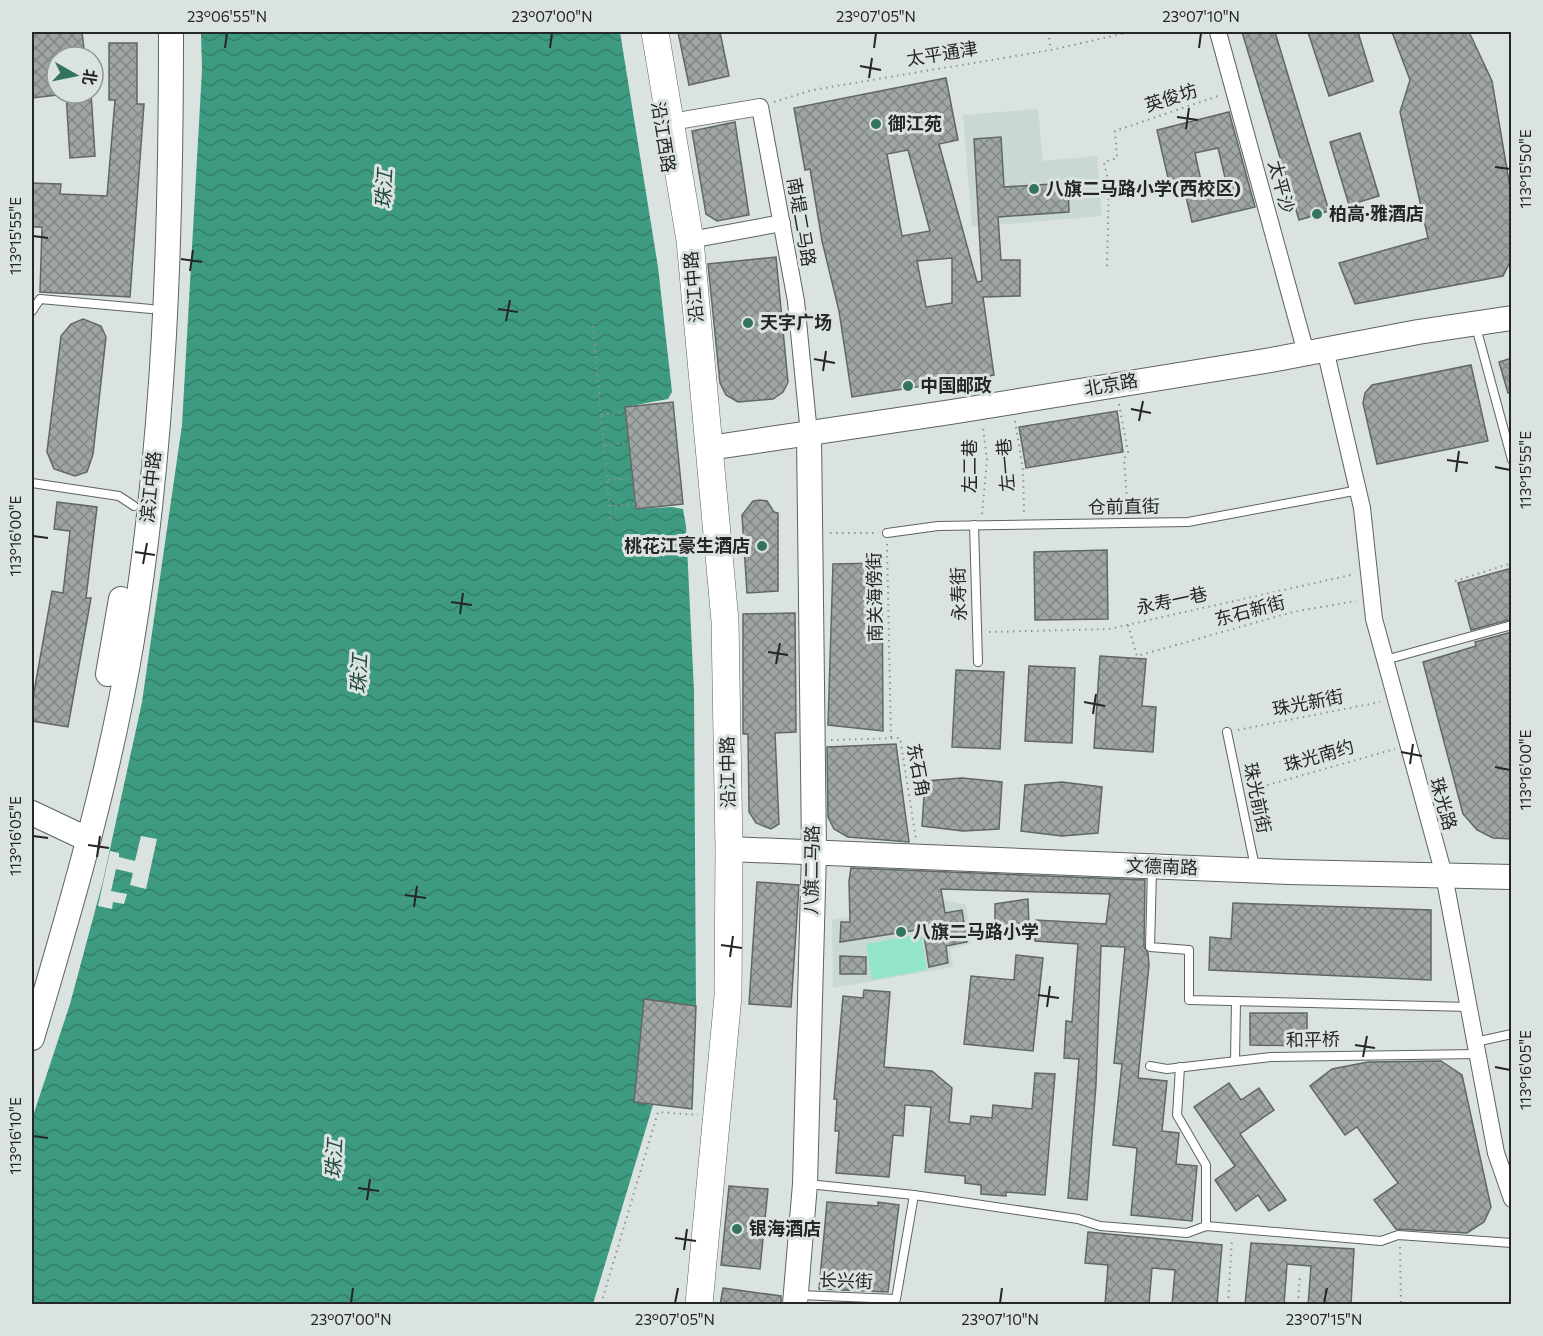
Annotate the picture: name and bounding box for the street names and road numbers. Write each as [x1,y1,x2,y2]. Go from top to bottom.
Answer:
street label: 太平通津 [905,37,979,70]
street label: 英俊坊 [1142,78,1200,116]
street label: 沿江西路 [647,100,680,174]
street label: 太平沙 [1264,158,1300,216]
street label: 南堤二马路 [783,176,821,268]
street label: 沿江中路 [679,250,707,324]
street label: 北京路 [1082,368,1139,400]
street label: 左一巷 [992,437,1018,493]
street label: 左二巷 [958,439,980,493]
street label: 滨江中路 [135,450,165,524]
street label: 仓前直街 [1088,494,1160,518]
street label: 南关海傍街 [862,552,886,642]
street label: 永寿街 [946,567,970,621]
street label: 永寿一巷 [1134,582,1209,618]
street label: 东石新街 [1212,590,1287,630]
street label: 珠光新街 [1270,684,1345,720]
street label: 珠光南约 [1281,735,1356,776]
street label: 沿江中路 [715,736,739,808]
street label: 东石角 [903,741,935,798]
street label: 珠光前街 [1240,760,1276,835]
street label: 珠光路 [1426,775,1462,833]
street label: 八旗二马路 [799,825,823,915]
street label: 文德南路 [1126,854,1198,878]
street label: 和平桥 [1286,1028,1340,1050]
street label: 长兴街 [819,1268,873,1292]

